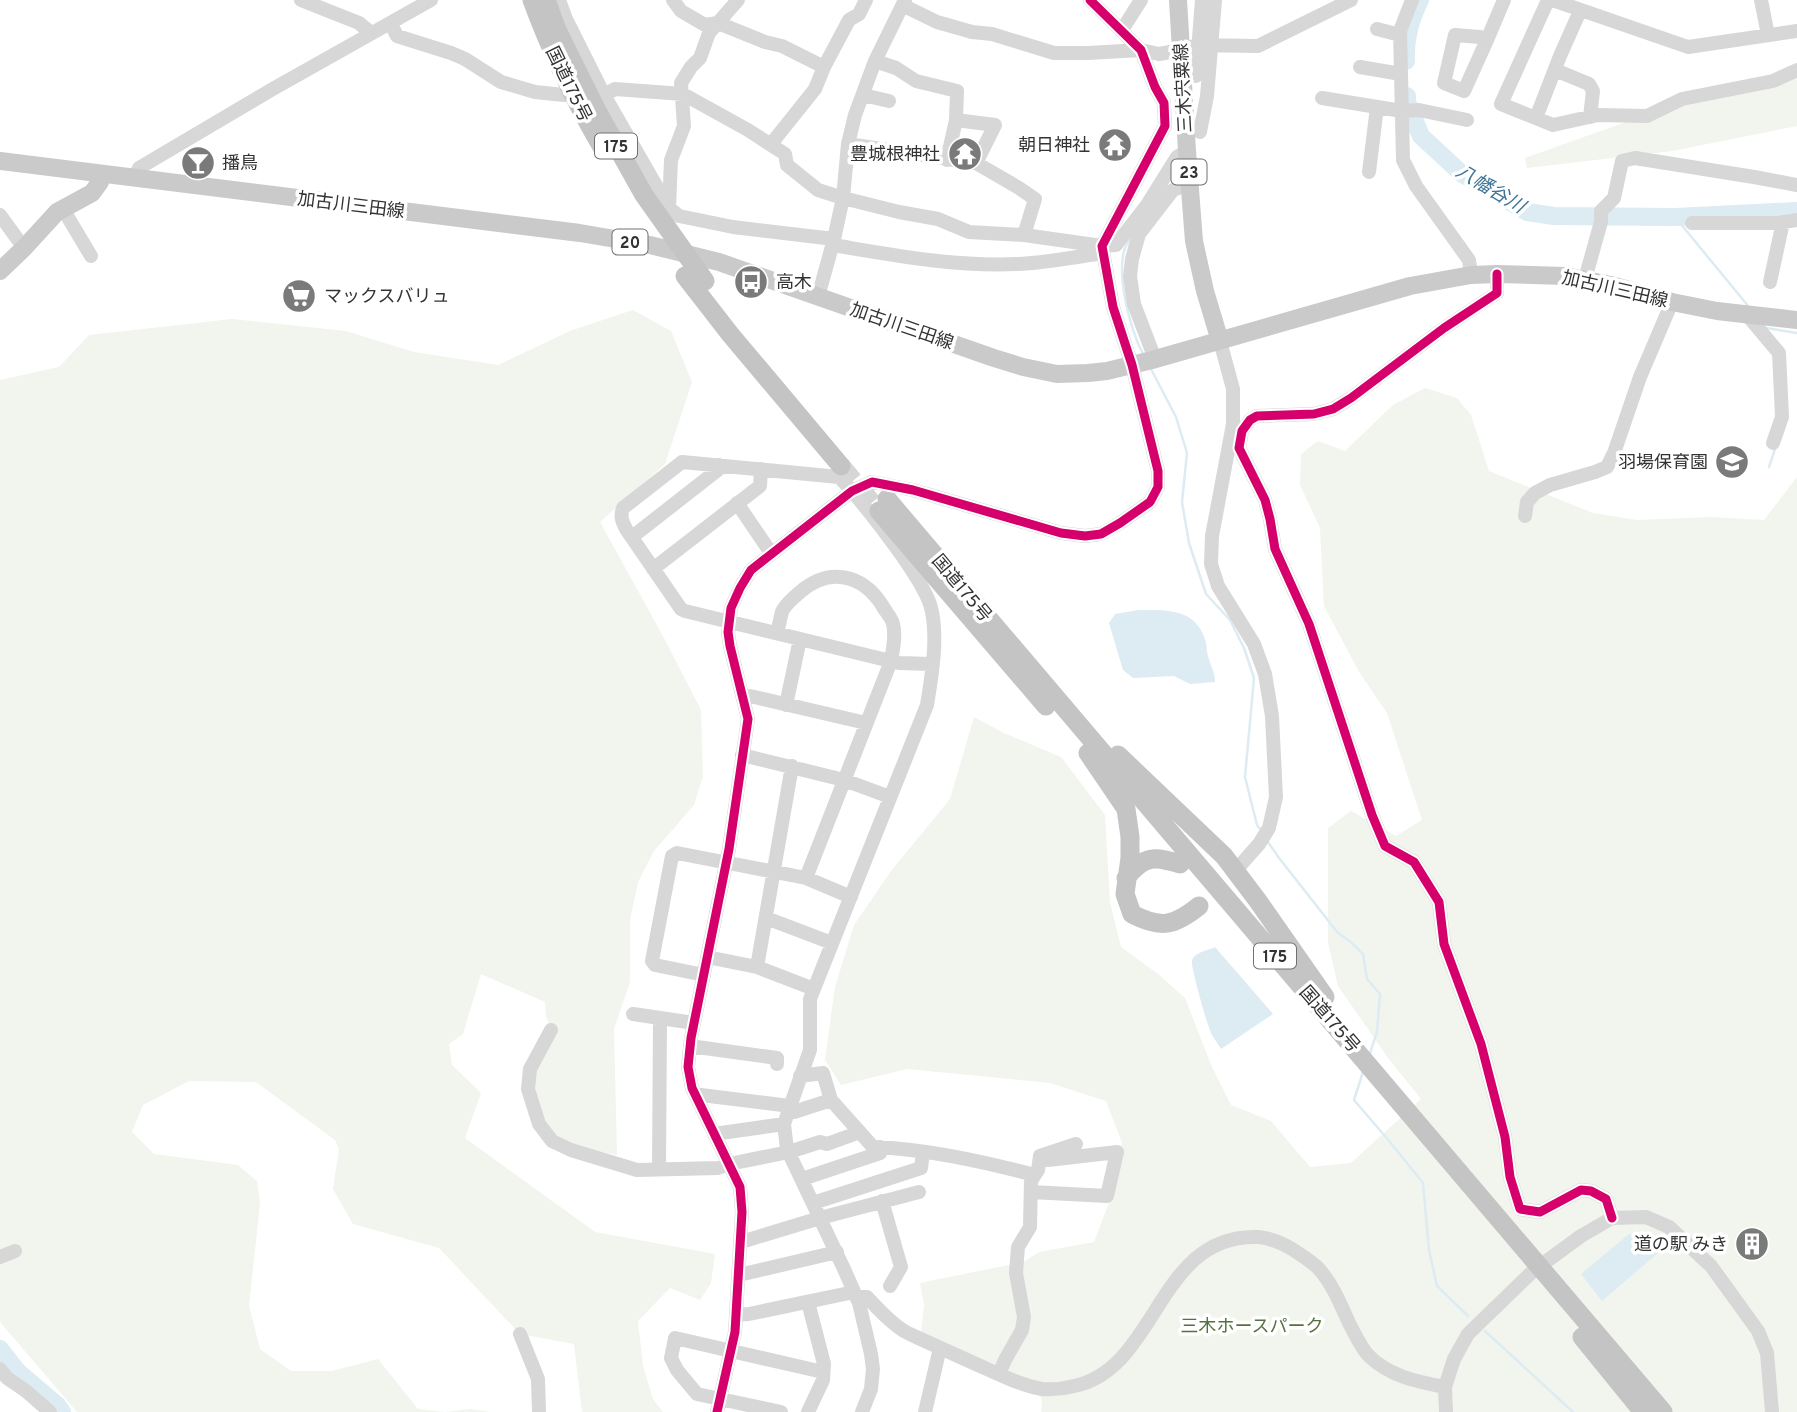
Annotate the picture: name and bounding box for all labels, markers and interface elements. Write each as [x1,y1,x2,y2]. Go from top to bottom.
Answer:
street label: 三木宍粟線 [1171,42,1198,133]
street label: 国道175号 [540,43,596,126]
temple icon: 朝日神社 [1096,126,1134,164]
road number: 175 [595,134,637,158]
temple icon: 豊城根神社 [946,135,984,173]
place label: 朝日神社 [1018,135,1090,158]
bar icon: 播鳥 [179,144,217,182]
place label: 豊城根神社 [850,144,940,167]
place label: 播鳥 [222,153,258,176]
road number: 23 [1172,160,1206,184]
water label: 八幡谷川 [1451,160,1530,221]
street label: 加古川三田線 [296,188,406,224]
road number: 20 [612,230,648,254]
bus stop icon: 高木 [732,263,770,301]
street label: 加古川三田線 [1559,267,1670,314]
place label: 高木 [776,272,812,295]
supermarket icon: マックスバリュ [280,277,318,315]
place label: マックスバリュ [324,286,449,309]
street label: 加古川三田線 [847,299,956,356]
school or university icon: 羽場保育園 [1713,443,1751,481]
place label: 羽場保育園 [1618,452,1708,475]
street label: 国道175号 [926,550,996,627]
road number: 175 [1254,944,1296,968]
street label: 国道175号 [1294,982,1364,1058]
building icon: 道の駅 みき [1733,1225,1771,1263]
place label: 道の駅 みき [1634,1234,1728,1257]
park label: 三木ホースパーク [1180,1316,1324,1339]

